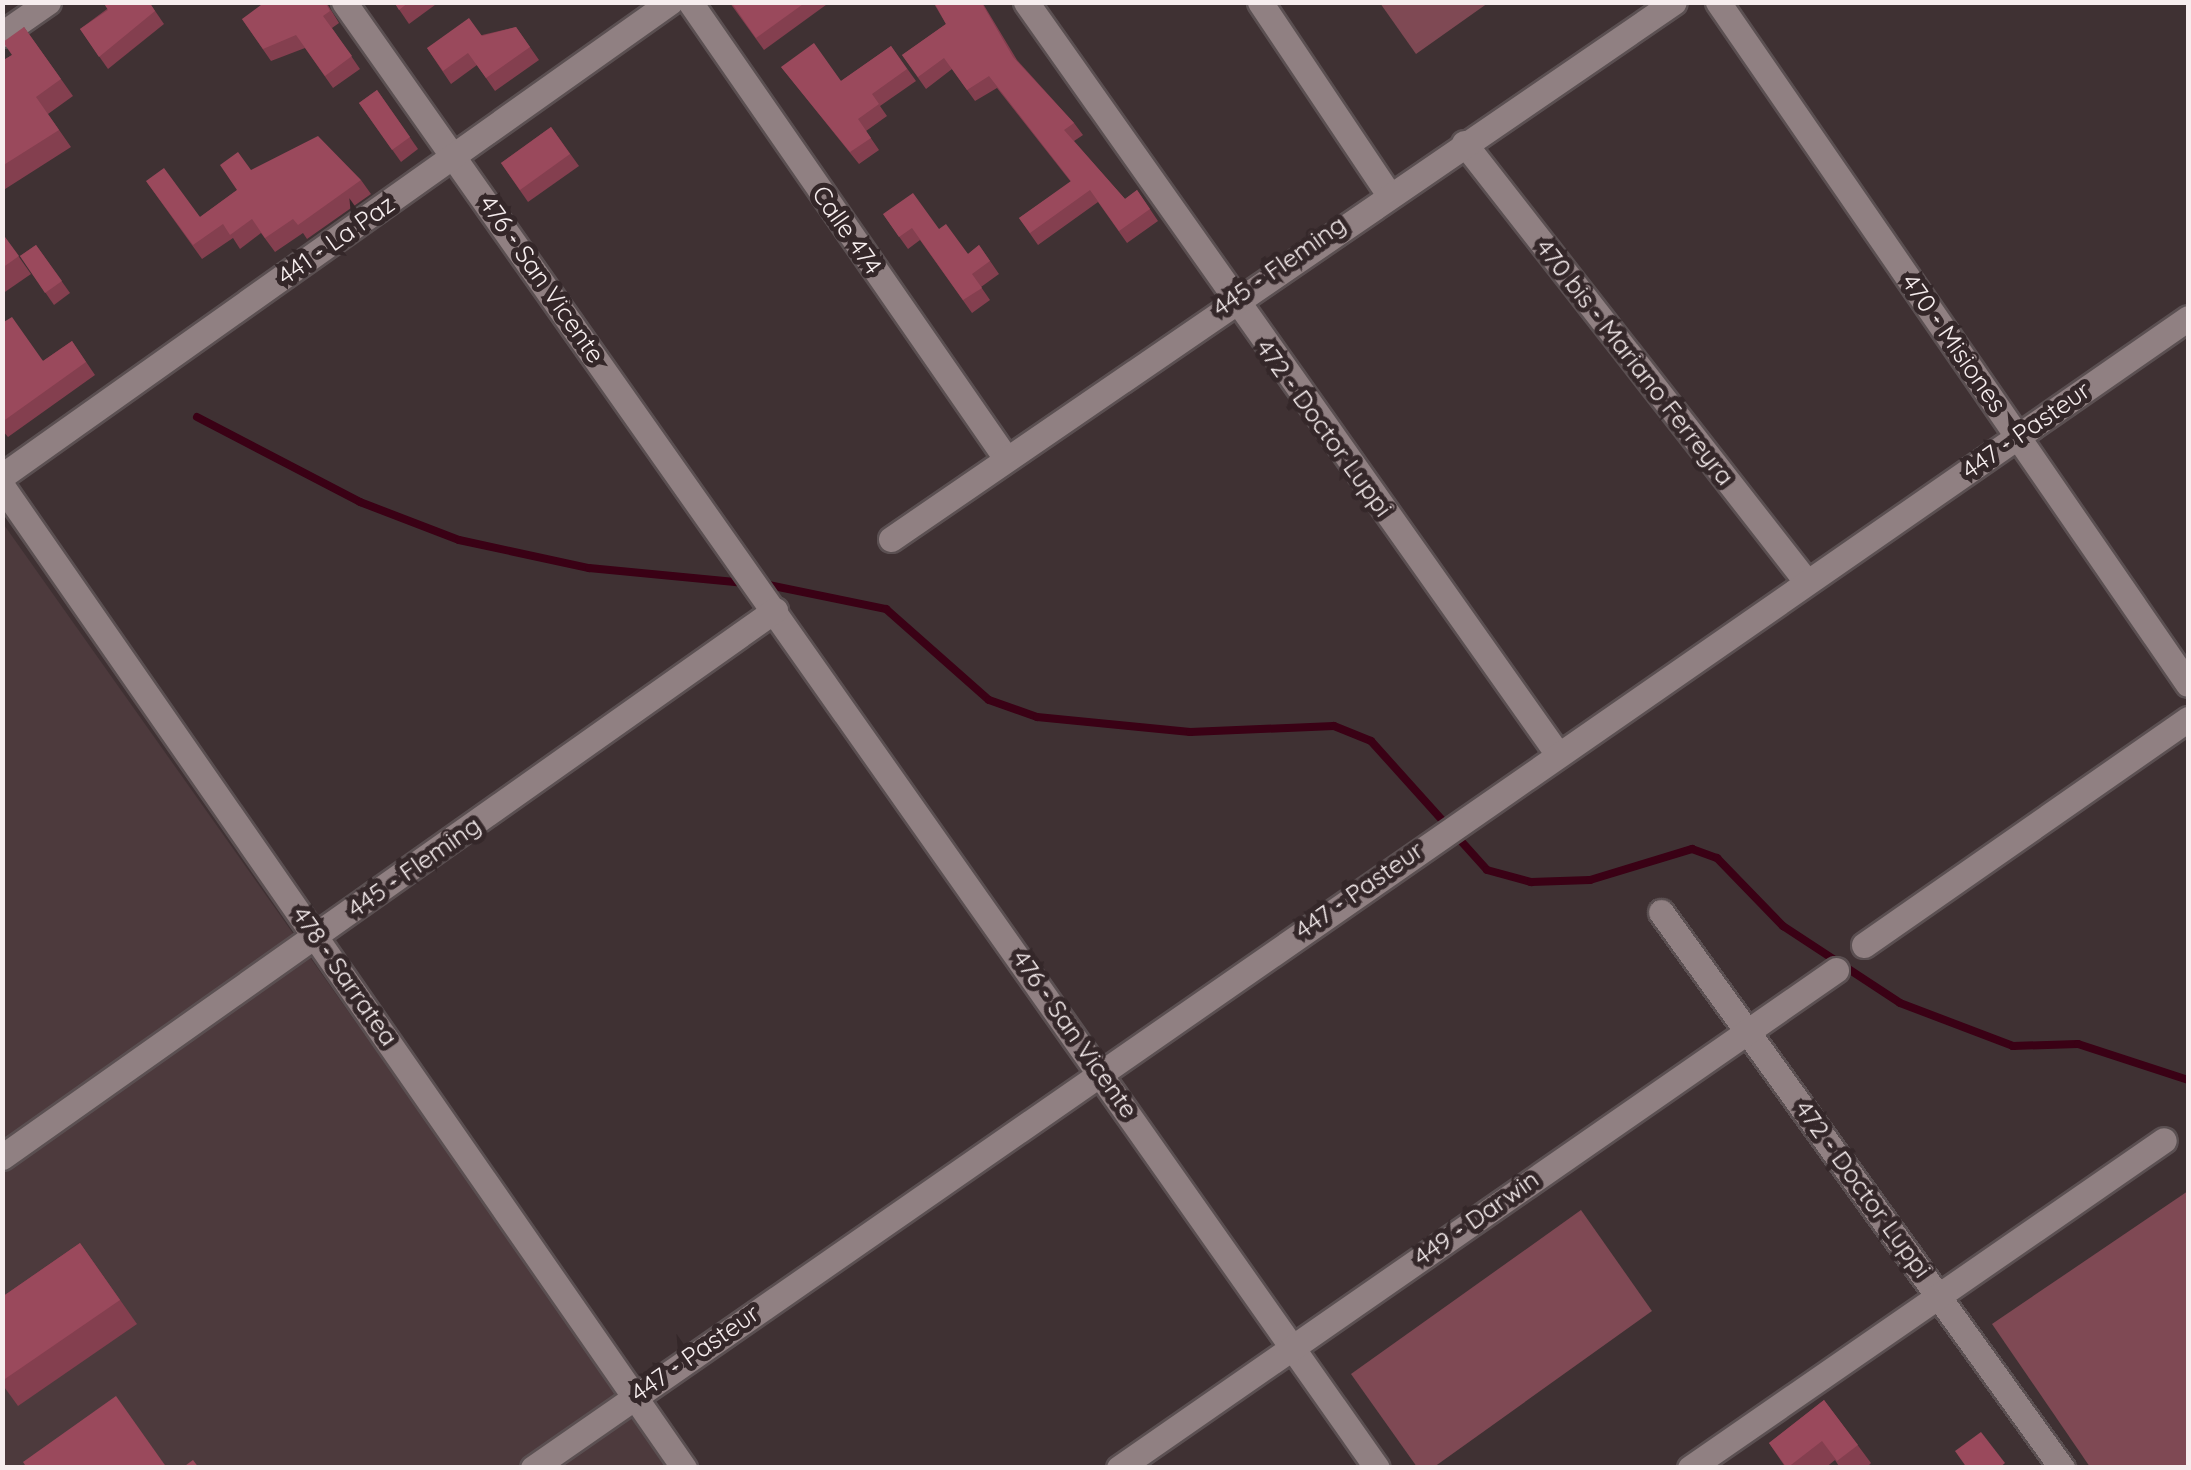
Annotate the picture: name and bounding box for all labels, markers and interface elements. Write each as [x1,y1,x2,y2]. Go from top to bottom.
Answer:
street label: Calle 474 [806,180,888,280]
street label: 441 - La Paz [272,189,400,291]
street label: 476 - San Vicente [473,189,611,369]
street label: 445 - Fleming [1207,209,1351,323]
street label: 470 bis - Mariano Ferreyra [1530,233,1740,491]
street label: 470 - Misiones [1895,268,2013,418]
street label: 472 - Doctor Luppi [1250,334,1398,522]
street label: 447 - Pasteur [1956,375,2096,485]
street label: 445 - Fleming [342,810,486,924]
street label: 447 - Pasteur [1289,835,1429,945]
street label: 478 - Sarratea [286,901,404,1051]
street label: 476 - San Vicente [1006,944,1144,1124]
street label: 472 - Doctor Luppi [1789,1095,1937,1283]
street label: 449 - Darwin [1408,1164,1544,1272]
street label: 447 - Pasteur [625,1298,765,1408]

